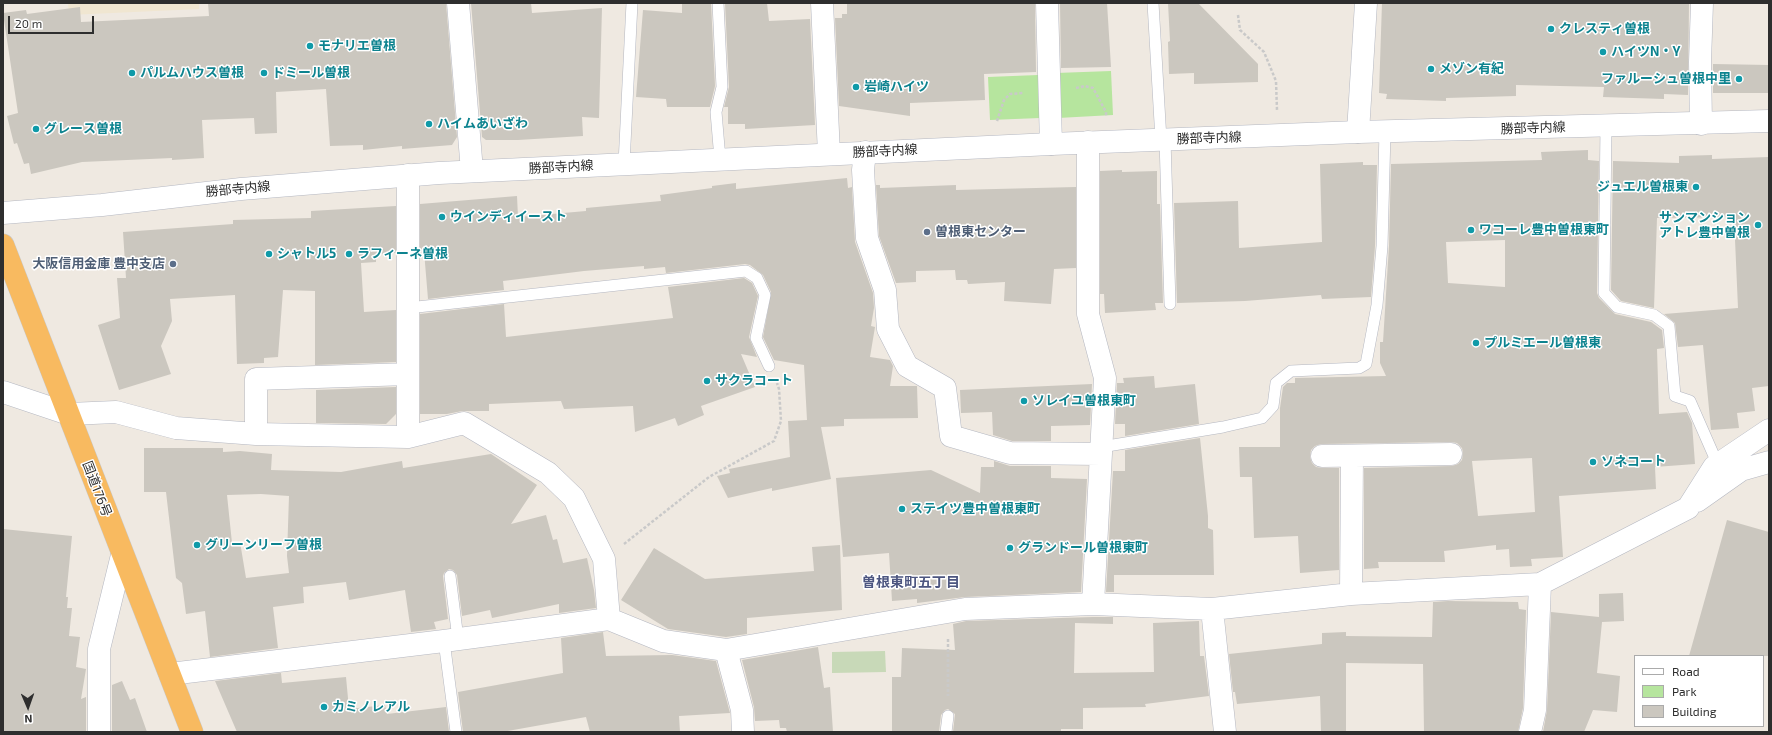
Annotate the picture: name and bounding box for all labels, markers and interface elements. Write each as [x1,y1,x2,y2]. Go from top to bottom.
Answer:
scale bar [10,8,96,34]
text: 20 m [15,16,42,30]
place label: クレスティ曽根 [1559,21,1650,37]
marker: クレスティ曽根 [1546,24,1556,34]
place label: モナリエ曽根 [318,38,396,54]
marker: モナリエ曽根 [305,41,315,51]
place label: ハイツN・Y [1611,44,1680,60]
marker: ハイツN・Y [1598,47,1608,57]
place label: メゾン有紀 [1439,61,1504,77]
marker: メゾン有紀 [1426,64,1436,74]
place label: パルムハウス曽根 [140,65,244,81]
place label: ドミール曽根 [272,65,350,81]
marker: パルムハウス曽根 [127,68,137,78]
marker: ドミール曽根 [259,68,269,78]
place label: ファルーシュ曽根中里 [1601,71,1731,87]
marker: ファルーシュ曽根中里 [1734,74,1744,84]
place label: 岩崎ハイツ [864,79,929,95]
marker: 岩崎ハイツ [851,82,861,92]
place label: ハイムあいざわ [437,116,528,132]
marker: ハイムあいざわ [424,119,434,129]
street label: 勝部寺内線 [1500,119,1566,137]
place label: グレース曽根 [44,121,122,137]
marker: グレース曽根 [31,124,41,134]
street label: 勝部寺内線 [1176,129,1242,147]
street label: 勝部寺内線 [852,142,918,160]
street label: 勝部寺内線 [528,158,594,176]
street label: 勝部寺内線 [205,178,271,200]
place label: ジュエル曽根東 [1597,179,1688,195]
marker: ジュエル曽根東 [1691,182,1701,192]
place label: ウインディイースト [450,209,567,225]
place label: サンマンション アトレ豊中曽根 [1659,210,1750,241]
marker: ウインディイースト [437,212,447,222]
marker: サンマンション アトレ豊中曽根 [1753,220,1763,230]
place label: ワコーレ豊中曽根東町 [1479,222,1609,238]
place label: 曽根東センター [935,224,1026,240]
marker: ワコーレ豊中曽根東町 [1466,225,1476,235]
marker: 曽根東センター [922,227,932,237]
place label: シャトル5 [277,246,336,262]
place label: ラフィーネ曽根 [357,246,448,262]
marker: シャトル5 [264,249,274,259]
marker: ラフィーネ曽根 [344,249,354,259]
place label: 大阪信用金庫 豊中支店 [32,256,165,272]
marker: 大阪信用金庫 豊中支店 [168,259,178,269]
place label: プルミエール曽根東 [1484,335,1601,351]
marker: プルミエール曽根東 [1471,338,1481,348]
place label: サクラコート [715,373,793,389]
marker: サクラコート [702,376,712,386]
place label: ソレイユ曽根東町 [1032,393,1136,409]
marker: ソレイユ曽根東町 [1019,396,1029,406]
place label: ソネコート [1601,454,1666,470]
marker: ソネコート [1588,457,1598,467]
street label: 国道176号 [79,459,115,519]
place label: ステイツ豊中曽根東町 [910,501,1040,517]
marker: ステイツ豊中曽根東町 [897,504,907,514]
place label: グリーンリーフ曽根 [205,537,322,553]
marker: グリーンリーフ曽根 [192,540,202,550]
place label: グランドール曽根東町 [1018,540,1148,556]
marker: グランドール曽根東町 [1005,543,1015,553]
district label: 曽根東町五丁目 [862,574,960,590]
legend [1634,655,1764,727]
text: Road [1672,664,1700,678]
text: Park [1672,684,1697,698]
north arrow [8,687,48,727]
place label: カミノレアル [332,699,410,715]
marker: カミノレアル [319,702,329,712]
text: Building [1672,704,1716,718]
text: N [24,713,33,726]

